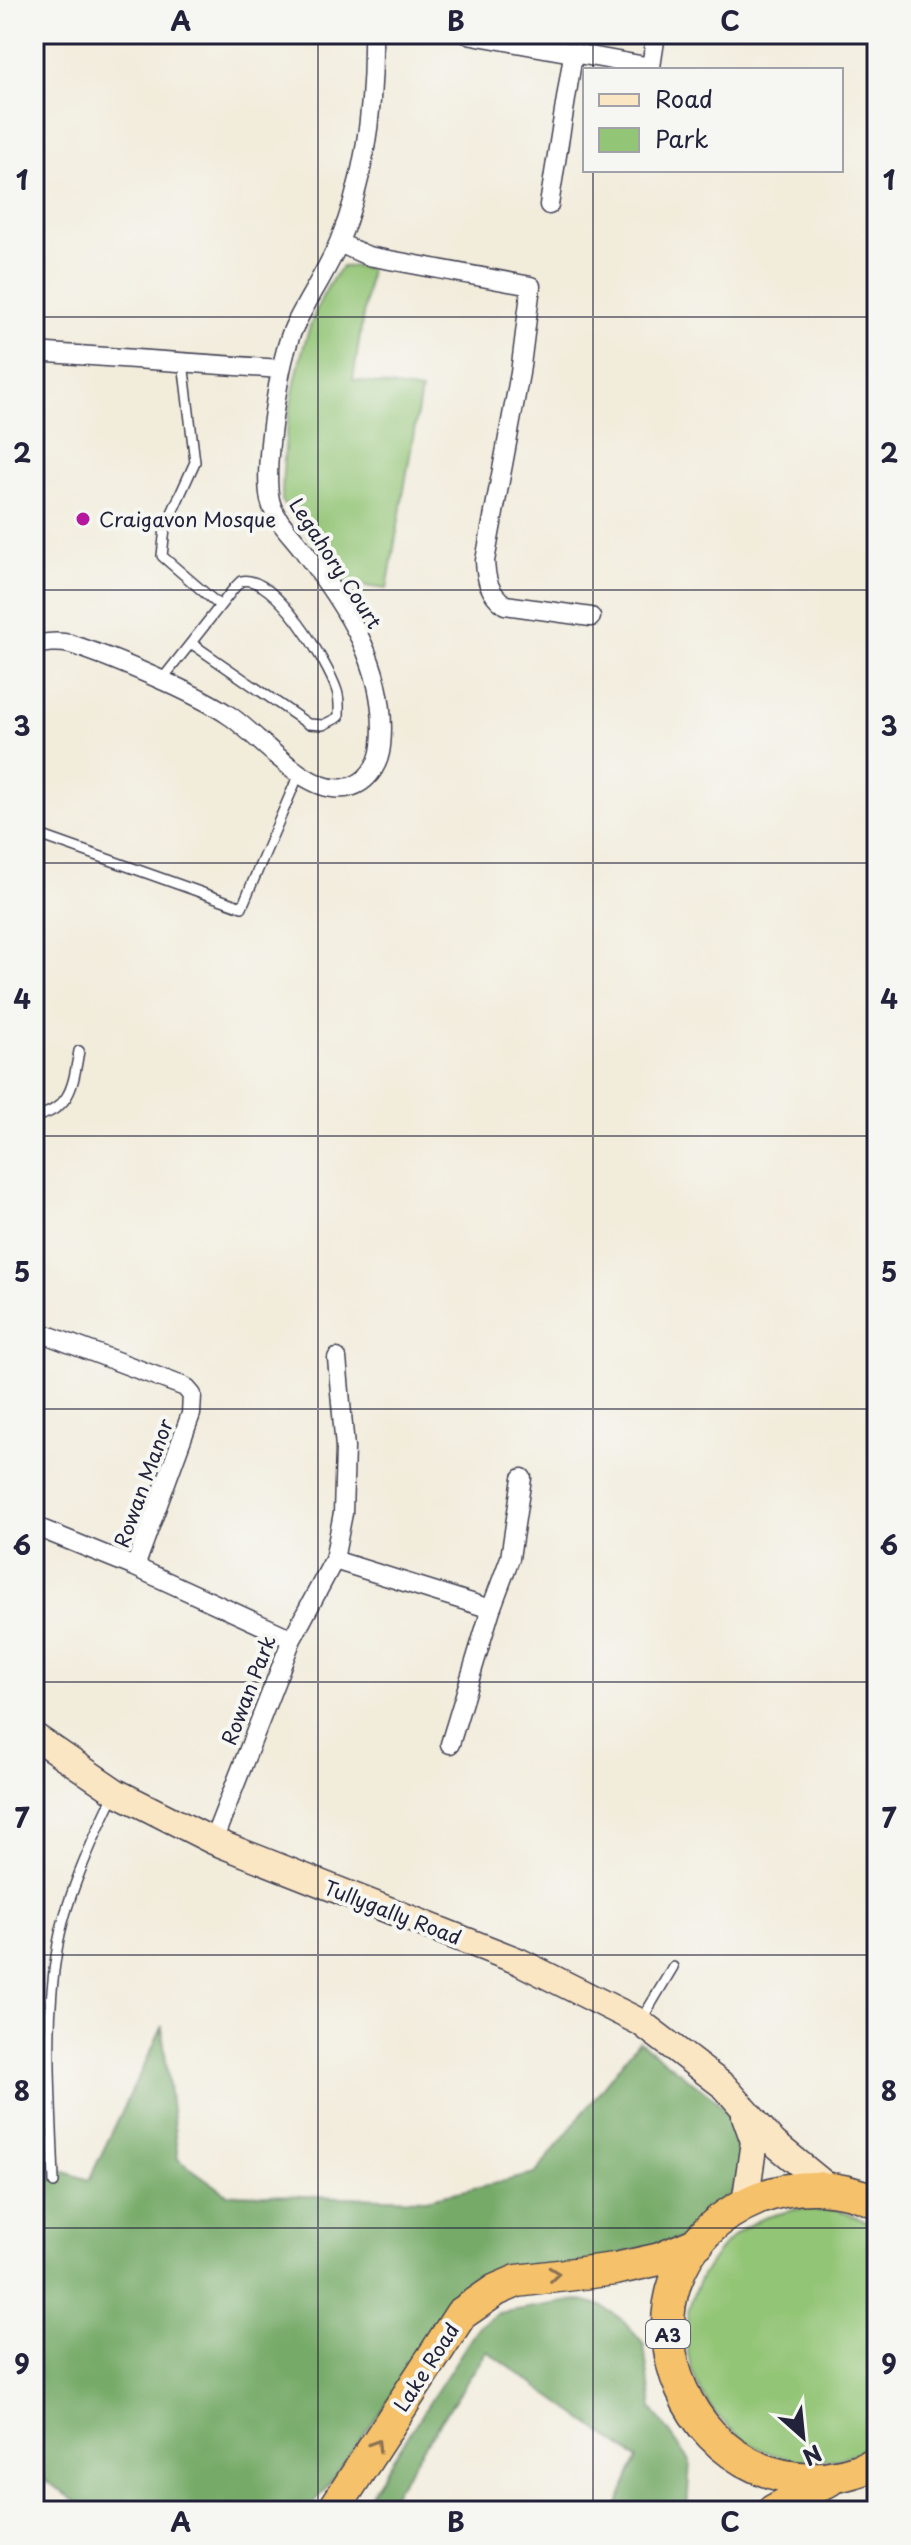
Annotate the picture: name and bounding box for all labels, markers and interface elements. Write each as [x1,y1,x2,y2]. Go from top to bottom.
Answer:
text: A [171,1,191,40]
text: B [447,1,465,40]
text: C [720,1,740,40]
legend [583,68,843,172]
text: Road [655,80,713,116]
text: Park [655,120,709,156]
text: 1 [16,160,28,199]
text: 1 [883,160,895,199]
text: 2 [13,433,31,472]
text: 2 [880,433,898,472]
street label: Legahory Court [282,492,390,634]
place label: Craigavon Mosque [99,504,276,534]
marker: Craigavon Mosque [74,510,92,528]
text: 3 [13,706,31,745]
text: 3 [880,706,898,745]
text: 4 [13,979,31,1018]
text: 4 [880,979,898,1018]
text: 5 [14,1252,30,1291]
text: 5 [881,1252,897,1291]
street label: Rowan Manor [106,1414,180,1552]
text: 6 [13,1525,31,1564]
text: 6 [880,1525,898,1564]
street label: Rowan Park [213,1631,283,1749]
text: 7 [15,1798,30,1837]
text: 7 [882,1798,897,1837]
street label: Tullygally Road [320,1872,466,1952]
text: 8 [14,2071,30,2110]
text: 8 [881,2071,897,2110]
one-way arrow [548,2266,561,2283]
street label: Lake Road [386,2317,466,2417]
road number: A3 [646,2320,690,2348]
text: 9 [14,2344,30,2383]
text: 9 [881,2344,897,2383]
north arrow [763,2397,843,2477]
text: N [798,2437,828,2475]
one-way arrow [366,2440,381,2454]
text: A [171,2502,191,2541]
text: B [447,2502,465,2541]
text: C [720,2502,740,2541]

